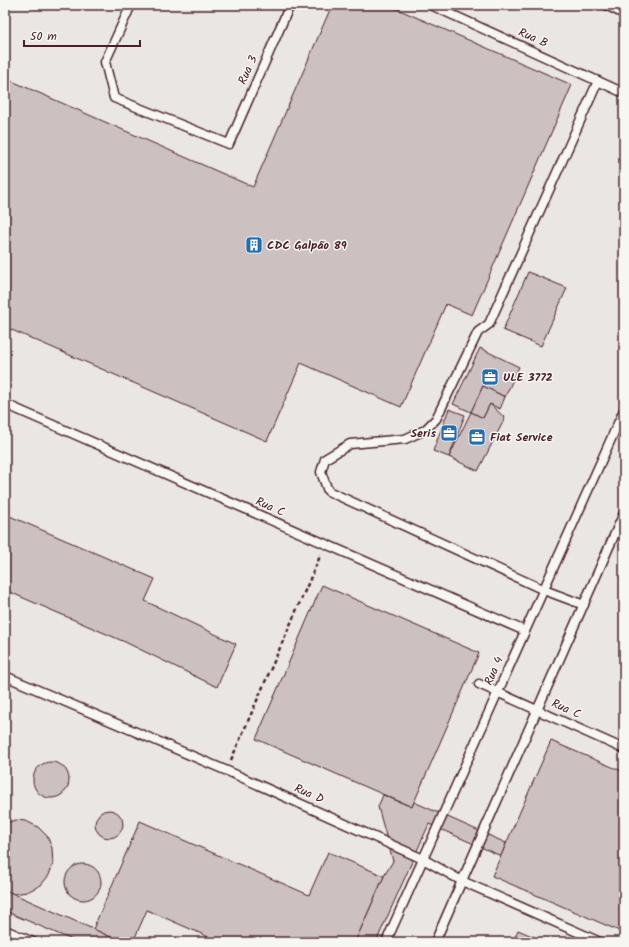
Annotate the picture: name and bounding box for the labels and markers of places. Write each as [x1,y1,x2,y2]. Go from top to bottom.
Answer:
building icon: CDC Galpão 89 [244,235,264,255]
place label: CDC Galpão 89 [267,236,347,255]
office icon: ULE 3772 [480,367,500,387]
place label: ULE 3772 [503,368,553,387]
office icon: Seris [439,423,459,443]
place label: Seris [410,424,436,443]
office icon: Fiat Service [467,427,487,447]
place label: Fiat Service [490,428,553,447]

